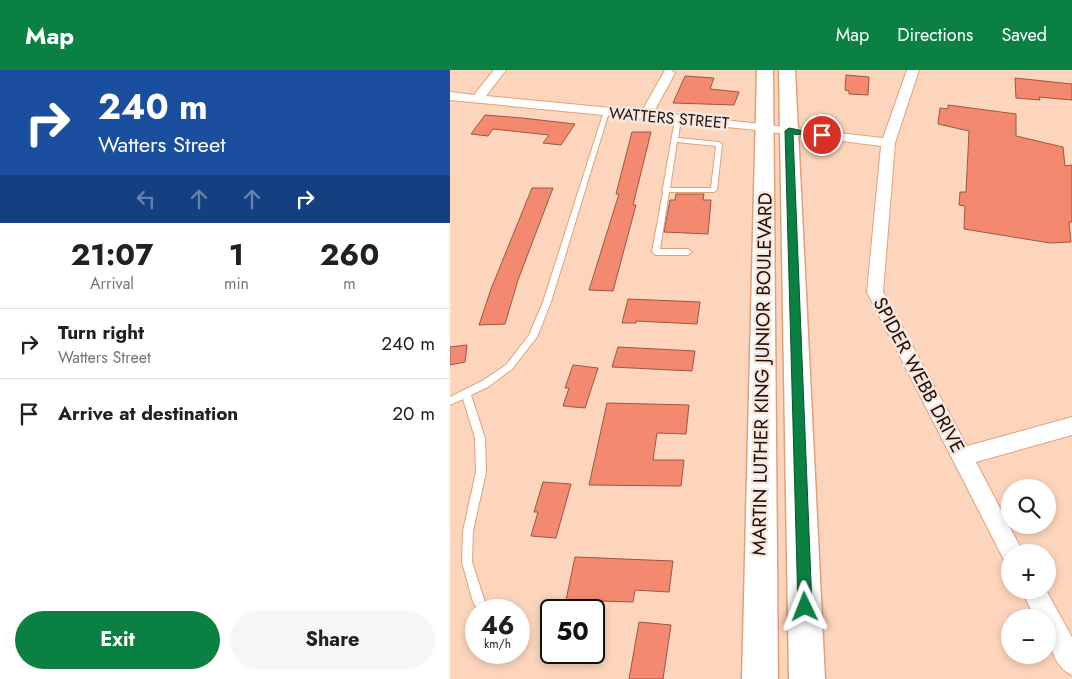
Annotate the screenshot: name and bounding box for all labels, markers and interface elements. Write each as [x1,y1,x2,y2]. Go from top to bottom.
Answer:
text: Map [25,18,74,53]
text: Map [836,22,869,48]
text: Directions [897,22,973,48]
text: Saved [1001,22,1047,48]
text: 240 m [98,82,208,132]
icon: right [15,90,80,155]
street label: WATTERS STREET [608,101,731,135]
pin [801,114,843,156]
icon: arrive [808,121,836,149]
text: Watters Street [98,128,226,160]
icon: left [132,185,160,213]
icon: ahead [185,185,213,213]
icon: ahead [238,185,266,213]
icon: right [291,185,319,213]
street label: MARTIN LUTHER KING JUNIOR BOULEVARD [745,192,779,556]
text: 21:07 [71,233,153,276]
text: 1 [229,233,244,276]
text: 260 [320,233,379,276]
text: Arrival [90,272,134,295]
text: min [224,272,249,295]
text: m [343,272,356,295]
street label: SPIDER WEBB DRIVE [867,292,971,458]
text: Turn right [58,319,144,346]
icon: right [15,330,43,358]
text: 240 m [381,330,435,357]
text: Watters Street [58,346,151,369]
icon: arrive [15,400,43,428]
text: Arrive at destination [58,400,238,427]
text: 20 m [392,400,435,427]
map controls [1001,479,1056,664]
button: search [1001,479,1056,534]
button: + [1001,544,1056,599]
position arrow [778,580,830,632]
speed limit sign: 50 [540,599,605,664]
text: 46 [480,607,515,643]
button: − [1001,609,1056,664]
button: Exit [15,611,220,669]
button: Share [230,611,435,669]
text: km/h [484,635,511,653]

